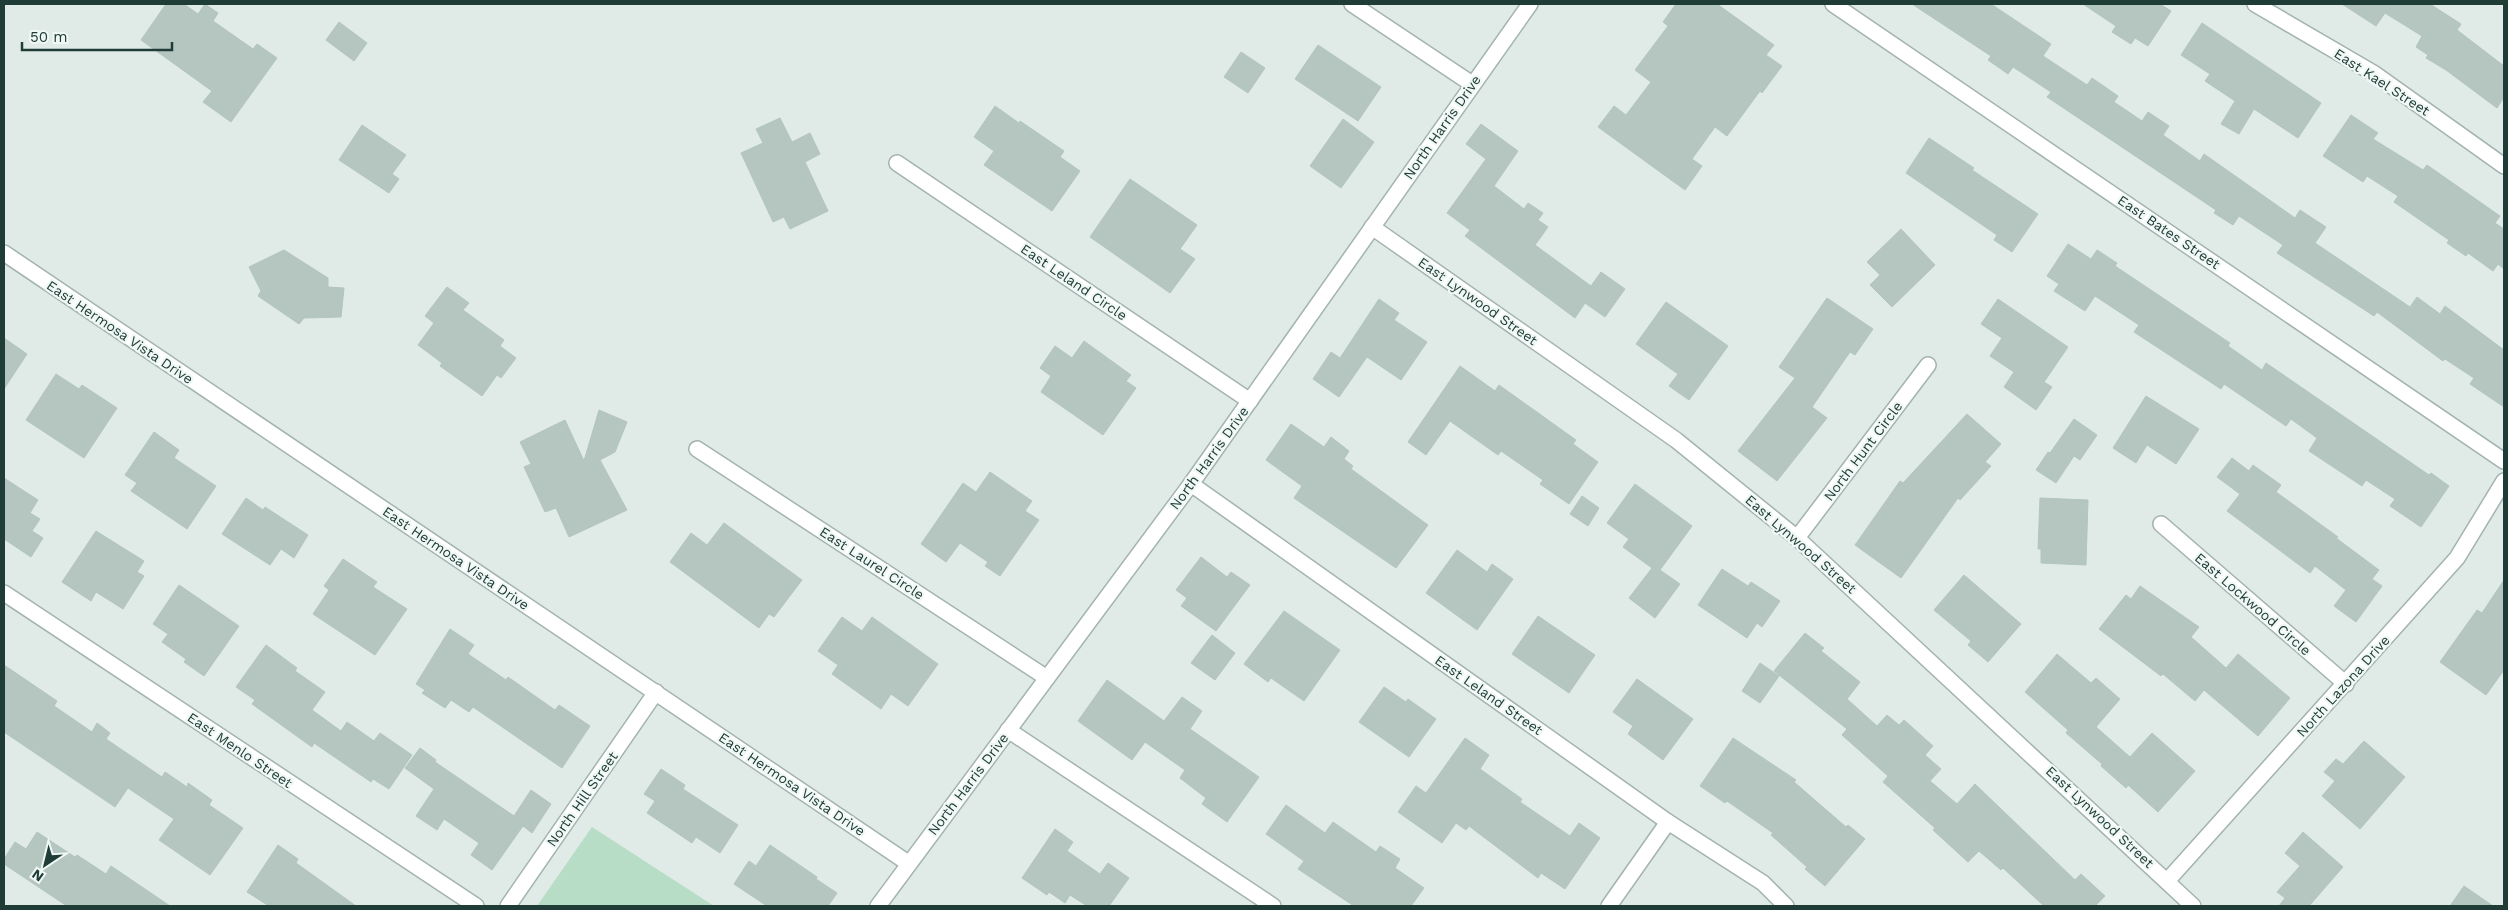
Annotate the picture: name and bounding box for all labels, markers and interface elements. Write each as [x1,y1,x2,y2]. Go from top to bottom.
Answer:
scale bar [22,20,172,52]
text: 50 m [30,28,67,46]
street label: East Kael Street [2331,45,2433,119]
street label: North Harris Drive [1400,72,1484,182]
street label: East Bates Street [2115,192,2223,272]
street label: East Leland Circle [1018,241,1130,323]
street label: East Lynwood Street [1415,254,1541,348]
street label: East Hermosa Vista Drive [44,277,196,387]
street label: North Hunt Circle [1820,398,1906,504]
street label: North Harris Drive [1166,403,1252,513]
street label: East Lynwood Street [1742,491,1860,597]
street label: East Hermosa Vista Drive [380,503,532,613]
street label: East Laurel Circle [817,523,927,603]
street label: East Lockwood Circle [2192,549,2314,659]
street label: North Lazona Drive [2293,632,2393,740]
street label: East Leland Street [1432,652,1546,738]
street label: East Menlo Street [185,709,296,791]
street label: East Hermosa Vista Drive [716,729,868,839]
street label: North Harris Drive [924,730,1012,838]
street label: North Hill Street [543,748,621,850]
street label: East Lynwood Street [2043,763,2157,871]
north arrow [20,840,70,890]
text: N [29,866,46,885]

